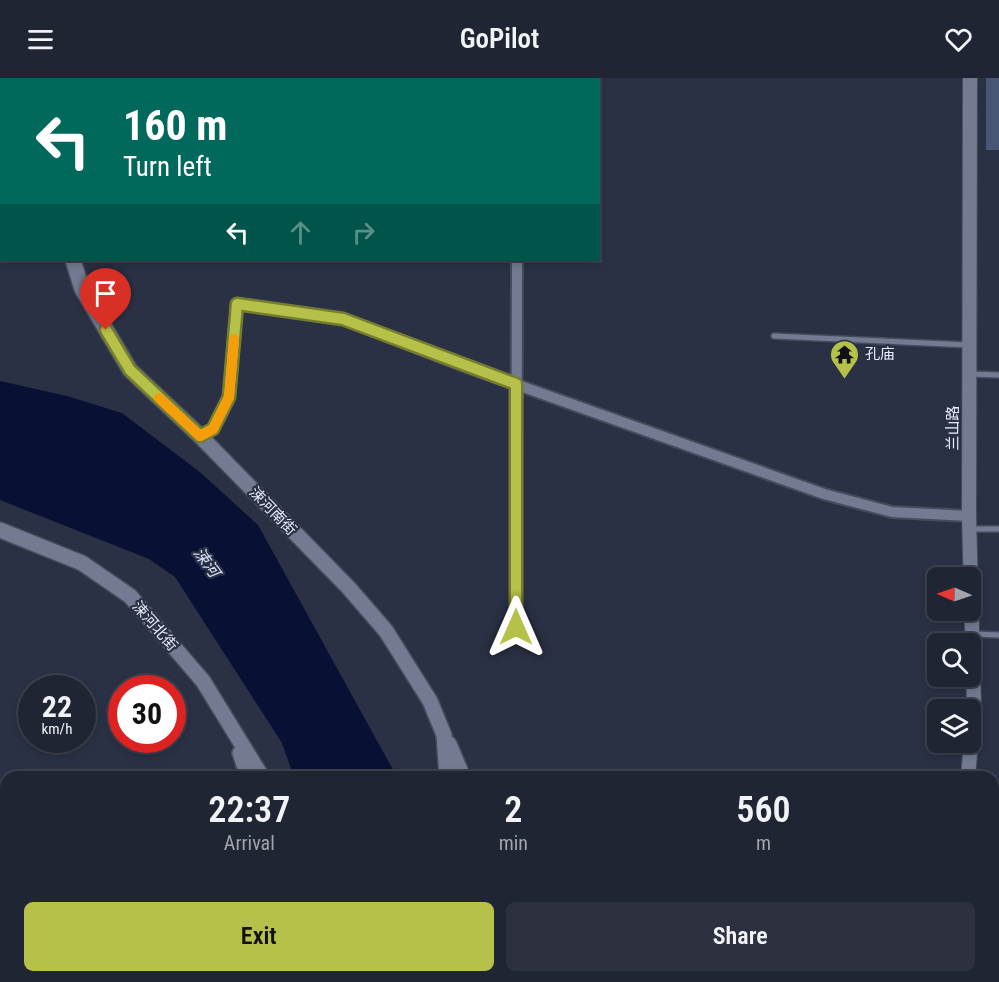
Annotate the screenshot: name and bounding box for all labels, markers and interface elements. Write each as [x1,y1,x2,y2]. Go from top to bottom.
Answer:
icon: menu [24,23,57,56]
text: GoPilot [460,23,539,55]
icon: heart [942,23,975,56]
text: 160 m [123,101,228,150]
icon: left [24,102,102,180]
text: Turn left [123,151,212,183]
icon: left [221,216,254,249]
icon: ahead [284,216,317,249]
icon: right [347,216,380,249]
pin [80,268,131,330]
icon: arrive [89,277,122,310]
temple icon: 孔庙 [828,338,860,380]
place label: 孔庙 [865,345,895,363]
street label: 兰山路 [944,405,962,451]
street label: 涑河南街 [246,483,300,539]
water label: 涑河 [190,544,225,583]
north arrow [927,567,981,621]
map controls [927,567,981,753]
position arrow [484,595,548,659]
street label: 涑河北街 [129,597,181,655]
button: search [927,633,981,687]
speed limit sign: 30 [108,675,186,753]
text: 22 [42,689,72,724]
button: layers [927,699,981,753]
text: km/h [42,720,72,738]
text: 22:37 [208,789,290,831]
text: 2 [504,789,522,831]
text: 560 [736,789,791,831]
text: Arrival [224,831,275,855]
text: min [499,831,528,855]
text: m [756,831,771,855]
button: Exit [24,902,494,971]
button: Share [506,902,975,971]

